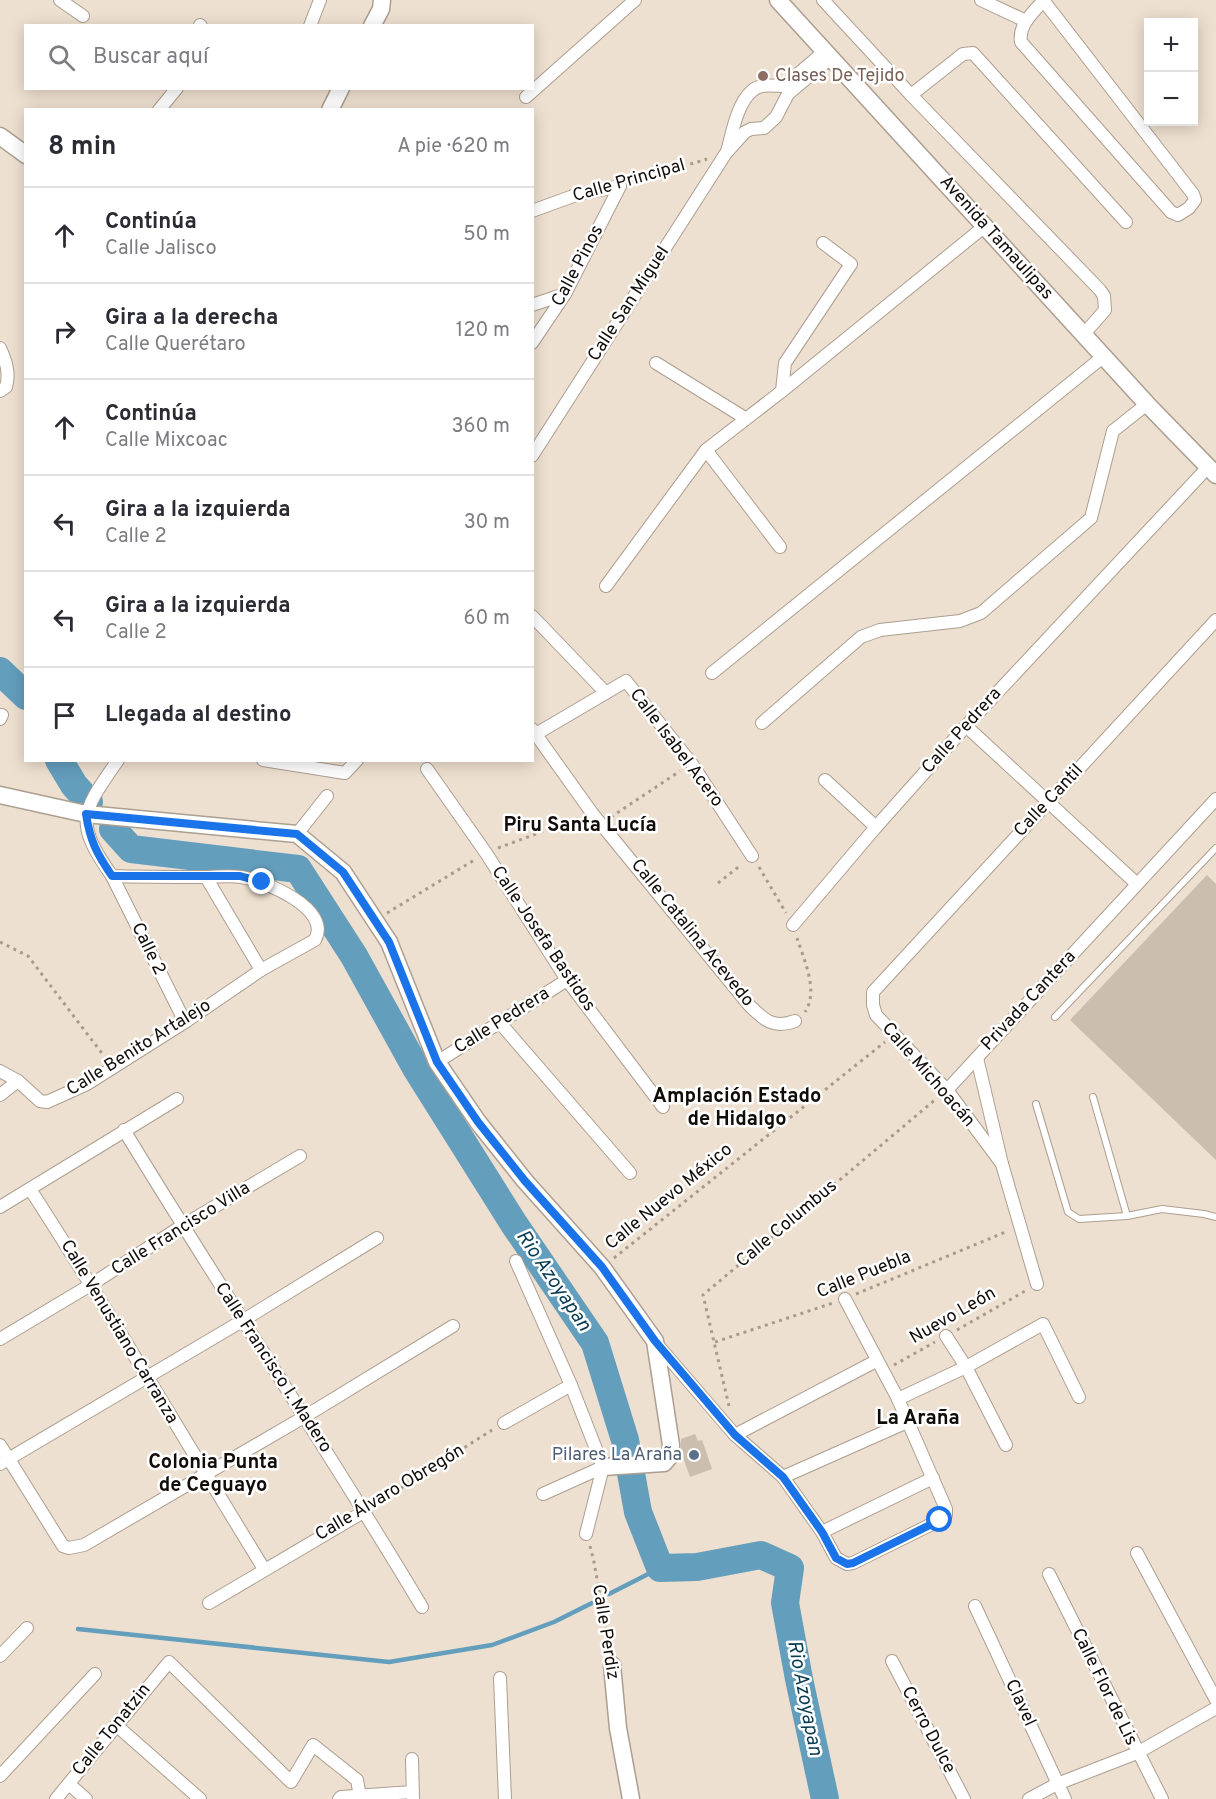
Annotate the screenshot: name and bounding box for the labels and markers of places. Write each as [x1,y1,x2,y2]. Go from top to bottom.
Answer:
place label: Clases De Tejido [775,65,904,88]
marker: Clases De Tejido [756,69,770,83]
place label: Pilares La Araña [552,1444,682,1467]
marker: Pilares La Araña [687,1448,701,1462]

